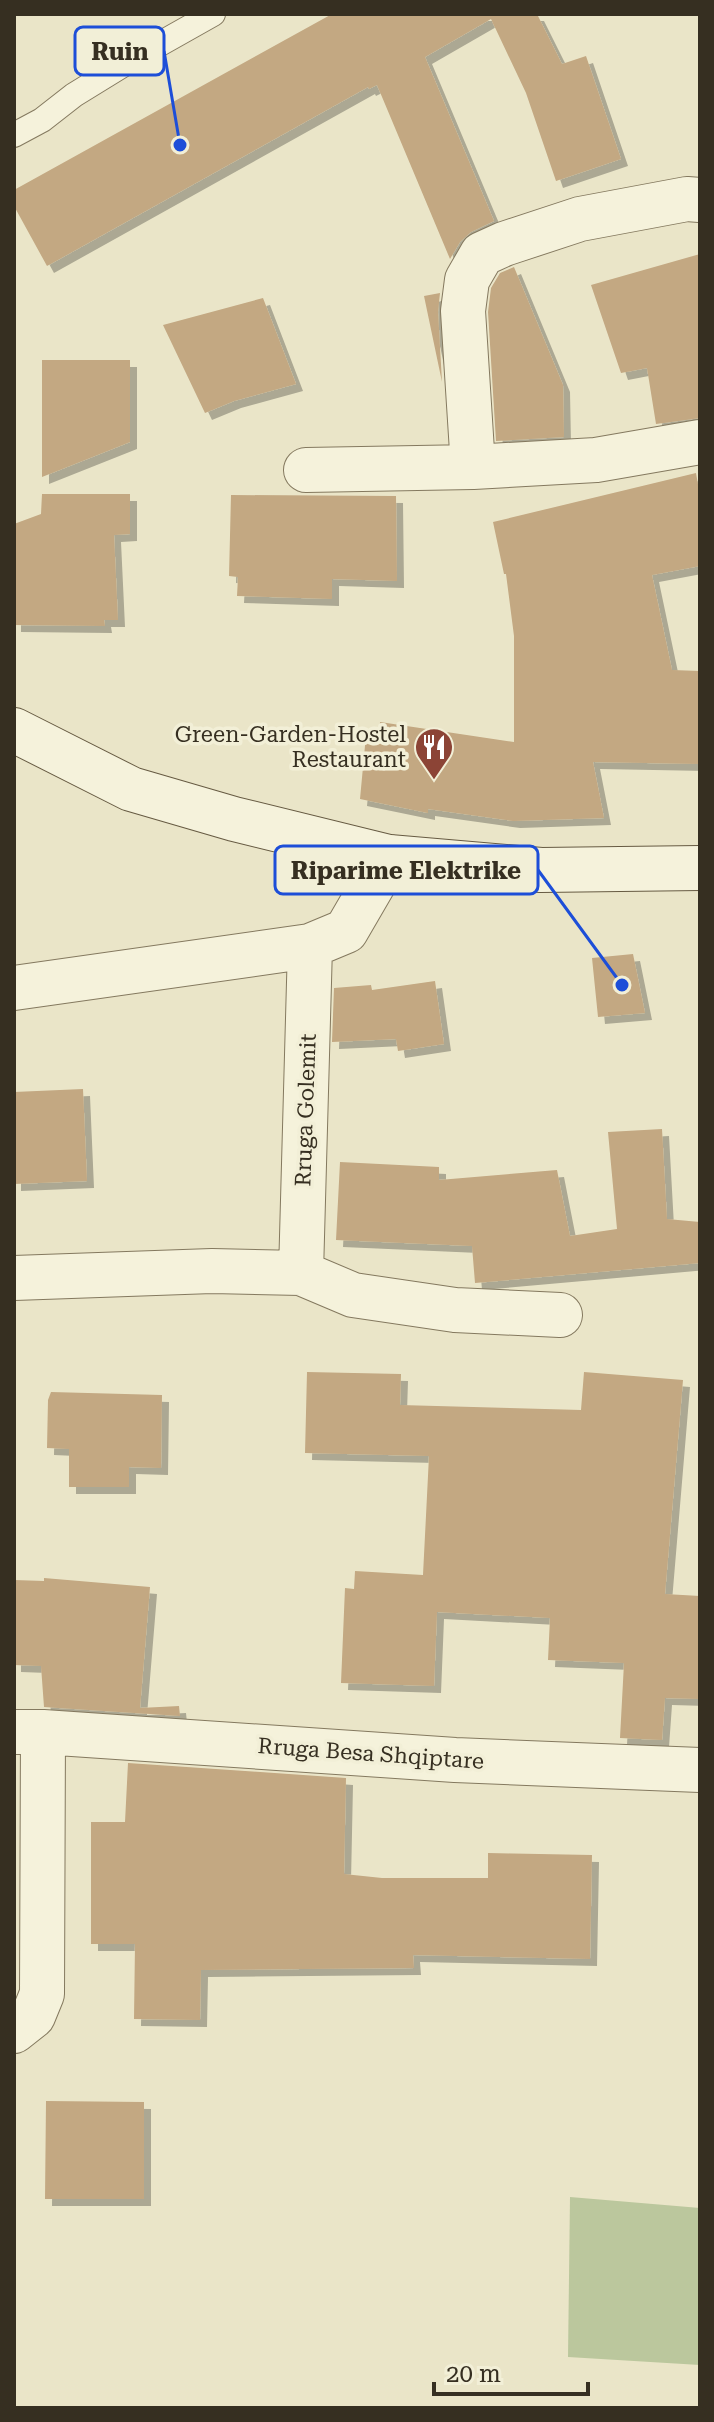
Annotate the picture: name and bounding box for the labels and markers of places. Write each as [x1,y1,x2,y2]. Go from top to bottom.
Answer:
callout: Ruin [75,27,164,75]
place label: Green-Garden-Hostel Restaurant [175,722,406,772]
restaurant icon: Green-Garden-Hostel Restaurant [413,726,455,781]
callout: Riparime Elektrike [275,846,538,894]

